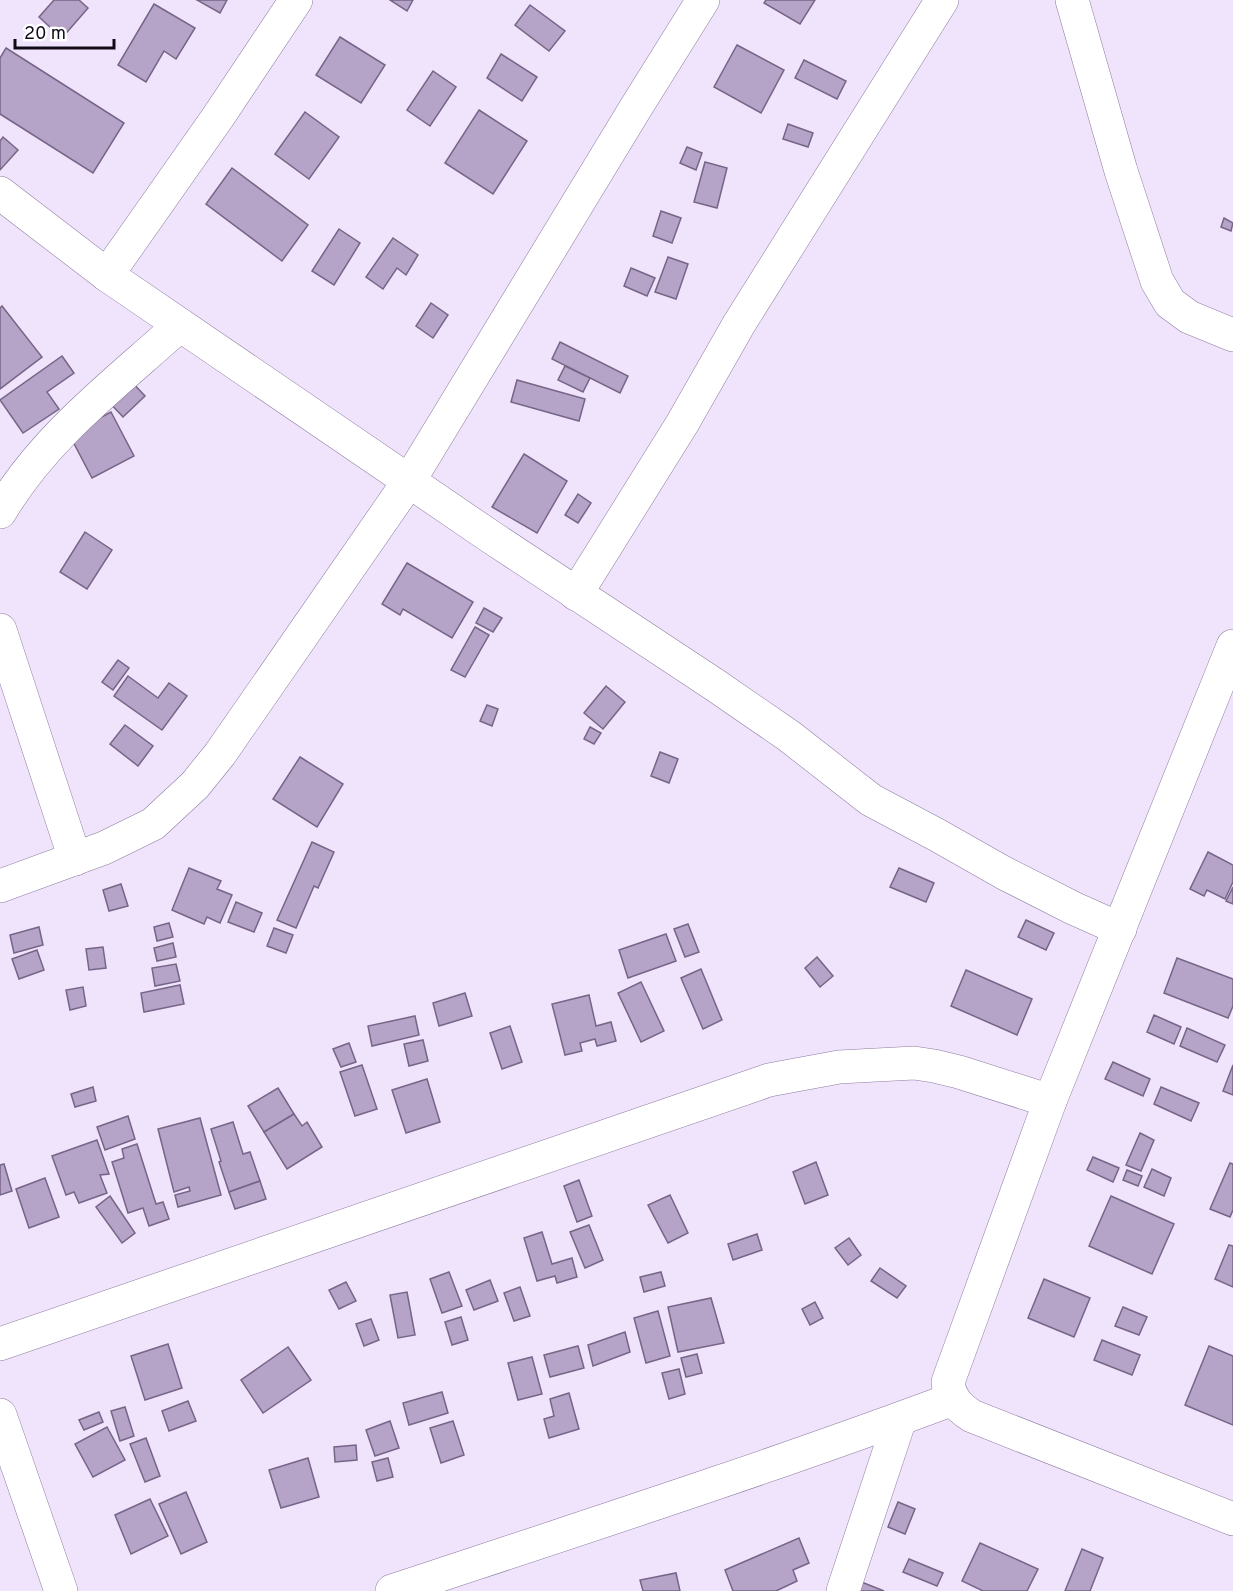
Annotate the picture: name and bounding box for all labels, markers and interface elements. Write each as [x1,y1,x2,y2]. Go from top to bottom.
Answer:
scale bar [15,12,114,50]
text: 20 m [24,23,66,46]

